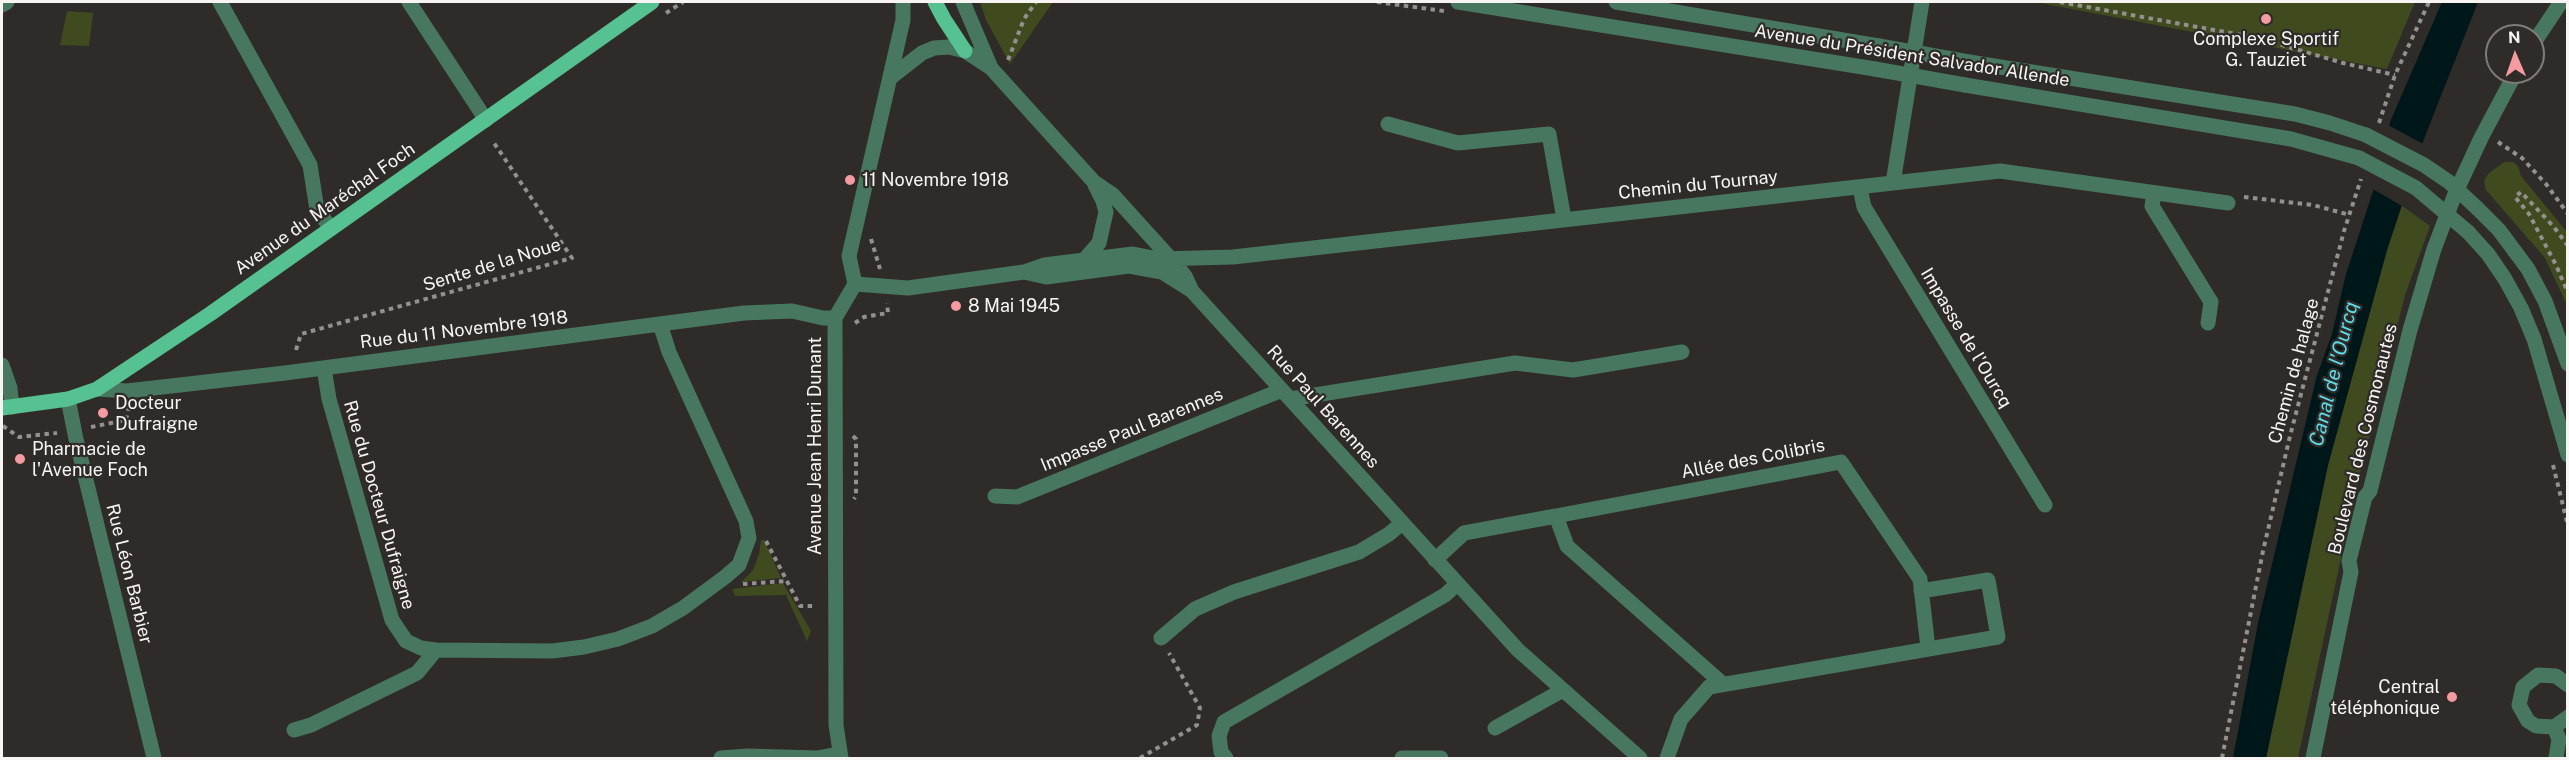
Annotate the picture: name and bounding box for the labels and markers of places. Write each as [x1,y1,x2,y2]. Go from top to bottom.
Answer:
marker: Complexe Sportif G. Tauziet [2259,12,2273,26]
place label: Complexe Sportif G. Tauziet [2193,28,2339,70]
place label: 11 Novembre 1918 [862,169,1009,191]
marker: 11 Novembre 1918 [843,173,857,187]
place label: 8 Mai 1945 [968,295,1060,317]
marker: 8 Mai 1945 [949,299,963,313]
place label: Docteur Dufraigne [115,392,198,434]
marker: Docteur Dufraigne [96,406,110,420]
place label: Pharmacie de l'Avenue Foch [32,438,148,480]
marker: Pharmacie de l'Avenue Foch [13,452,27,466]
place label: Central téléphonique [2330,676,2440,718]
marker: Central téléphonique [2445,690,2459,704]

